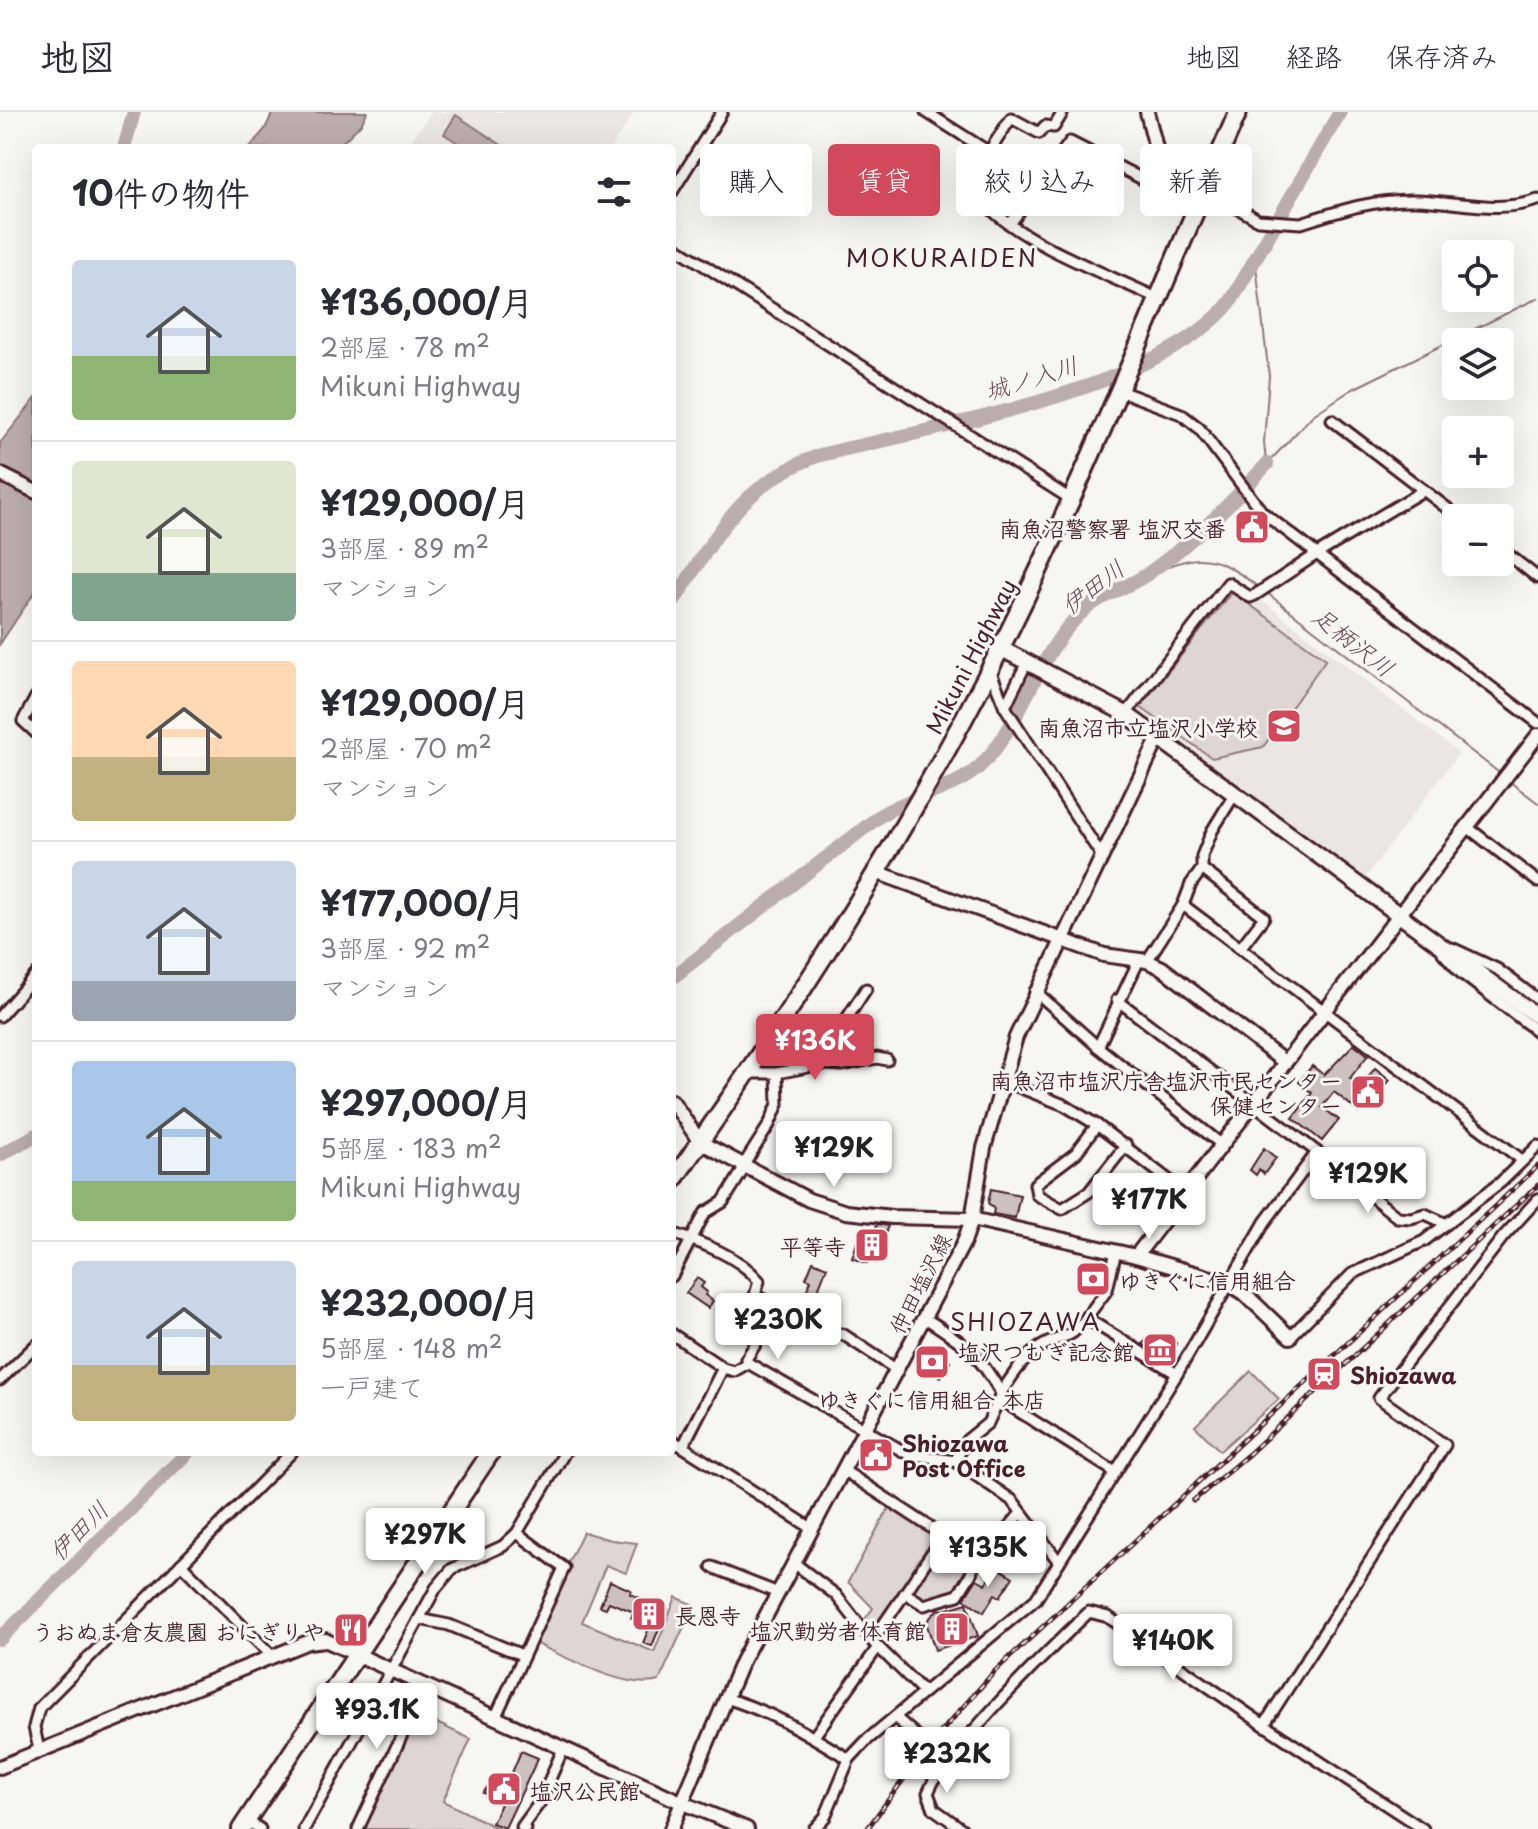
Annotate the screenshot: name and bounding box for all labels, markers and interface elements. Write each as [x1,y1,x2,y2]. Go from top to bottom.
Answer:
text: 地図 [40,27,116,84]
text: 地図 [1186,34,1242,77]
text: 経路 [1286,34,1342,77]
text: 保存済み [1386,34,1498,77]
chip: 購入 [700,144,812,216]
chip: 賃貸 [828,144,940,216]
chip: 絞り込み [956,144,1124,216]
chip: 新着 [1140,144,1252,216]
text: 10件の物件 [72,166,249,218]
icon: filters [592,170,636,214]
district label: MOKURAIDEN [846,239,1038,275]
map controls [1442,240,1514,576]
button: locate [1442,240,1514,312]
text: ¥136,000/月 [320,275,534,327]
icon: home [136,292,232,388]
text: 2部屋 · 78 m² [320,327,490,366]
button: layers [1442,328,1514,400]
water label: 城ノ入川 [980,346,1082,408]
text: Mikuni Highway [320,366,521,405]
button: + [1442,416,1514,488]
text: ¥129,000/月 [320,476,530,528]
icon: home [136,493,232,589]
button: − [1442,504,1514,576]
public building icon: 南魚沼警察署 塩沢交番 [1233,508,1271,546]
place label: 南魚沼警察署 塩沢交番 [999,511,1226,544]
text: 3部屋 · 89 m² [320,528,489,567]
water label: 伊田川 [1052,550,1132,622]
text: マンション [320,567,449,606]
street label: Mikuni Highway [917,573,1023,739]
water label: 足柄沢川 [1305,597,1403,685]
text: ¥129,000/月 [320,676,530,728]
icon: home [136,693,232,789]
school or university icon: 南魚沼市立塩沢小学校 [1265,707,1303,745]
place label: 南魚沼市立塩沢小学校 [1038,710,1258,743]
text: 2部屋 · 70 m² [320,728,492,767]
text: マンション [320,767,449,806]
text: ¥177,000/月 [320,876,525,928]
icon: home [136,893,232,989]
text: 3部屋 · 92 m² [320,928,490,967]
text: マンション [320,967,449,1006]
pin: ¥136K [759,1014,871,1082]
text: ¥136K [774,1020,856,1059]
place label: 南魚沼市塩沢庁舎塩沢市民センター 保健センター [990,1063,1342,1121]
public building icon: 南魚沼市塩沢庁舎塩沢市民センター 保健センター [1349,1073,1387,1111]
text: ¥297,000/月 [320,1076,533,1128]
icon: home [136,1093,232,1189]
pin: ¥129K [778,1121,890,1189]
text: ¥129K [794,1127,874,1166]
text: 5部屋 · 183 m² [320,1128,502,1167]
pin: ¥129K [1312,1147,1424,1215]
text: ¥129K [1328,1153,1408,1192]
text: Mikuni Highway [320,1167,521,1206]
pin: ¥177K [1093,1173,1205,1241]
text: ¥177K [1111,1179,1187,1218]
building icon: 平等寺 [853,1226,891,1264]
street label: 仲田塩沢線 [879,1226,959,1340]
place label: 平等寺 [780,1229,846,1262]
bank icon: ゆきぐに信用組合 [1074,1260,1112,1298]
place label: ゆきぐに信用組合 [1119,1263,1295,1296]
text: ¥232,000/月 [320,1276,540,1328]
icon: home [136,1293,232,1389]
pin: ¥230K [722,1293,834,1361]
text: ¥230K [733,1299,823,1338]
district label: SHIOZAWA [950,1303,1102,1339]
text: 5部屋 · 148 m² [320,1328,502,1367]
museum icon: 塩沢つむぎ記念館 [1141,1331,1179,1369]
place label: 塩沢つむぎ記念館 [958,1334,1134,1367]
bank icon: ゆきぐに信用組合 本店 [913,1343,951,1381]
station icon: Shiozawa [1305,1355,1343,1393]
place label: Shiozawa [1350,1358,1457,1391]
text: 一戸建て [320,1367,424,1406]
place label: ゆきぐに信用組合 本店 [818,1382,1046,1415]
place label: Shiozawa Post Office [902,1426,1026,1484]
public building icon: Shiozawa Post Office [857,1436,895,1474]
water label: 伊田川 [40,1492,116,1568]
pin: ¥297K [369,1508,481,1576]
text: ¥297K [384,1514,466,1553]
pin: ¥135K [932,1521,1044,1589]
text: ¥135K [948,1527,1028,1566]
building icon: 長恩寺 [630,1595,668,1633]
place label: 長恩寺 [675,1598,741,1631]
building icon: 塩沢勤労者体育館 [933,1610,971,1648]
restaurant icon: うおぬま倉友農園 おにぎりや [332,1611,370,1649]
place label: 塩沢勤労者体育館 [750,1613,926,1646]
place label: うおぬま倉友農園 おにぎりや [32,1614,325,1647]
pin: ¥140K [1117,1614,1229,1682]
text: ¥140K [1131,1620,1215,1659]
pin: ¥93.1K [312,1683,442,1751]
text: ¥93.1K [334,1689,420,1728]
pin: ¥232K [891,1727,1003,1795]
text: ¥232K [903,1733,991,1772]
public building icon: 塩沢公民館 [485,1770,523,1808]
place label: 塩沢公民館 [530,1773,640,1806]

